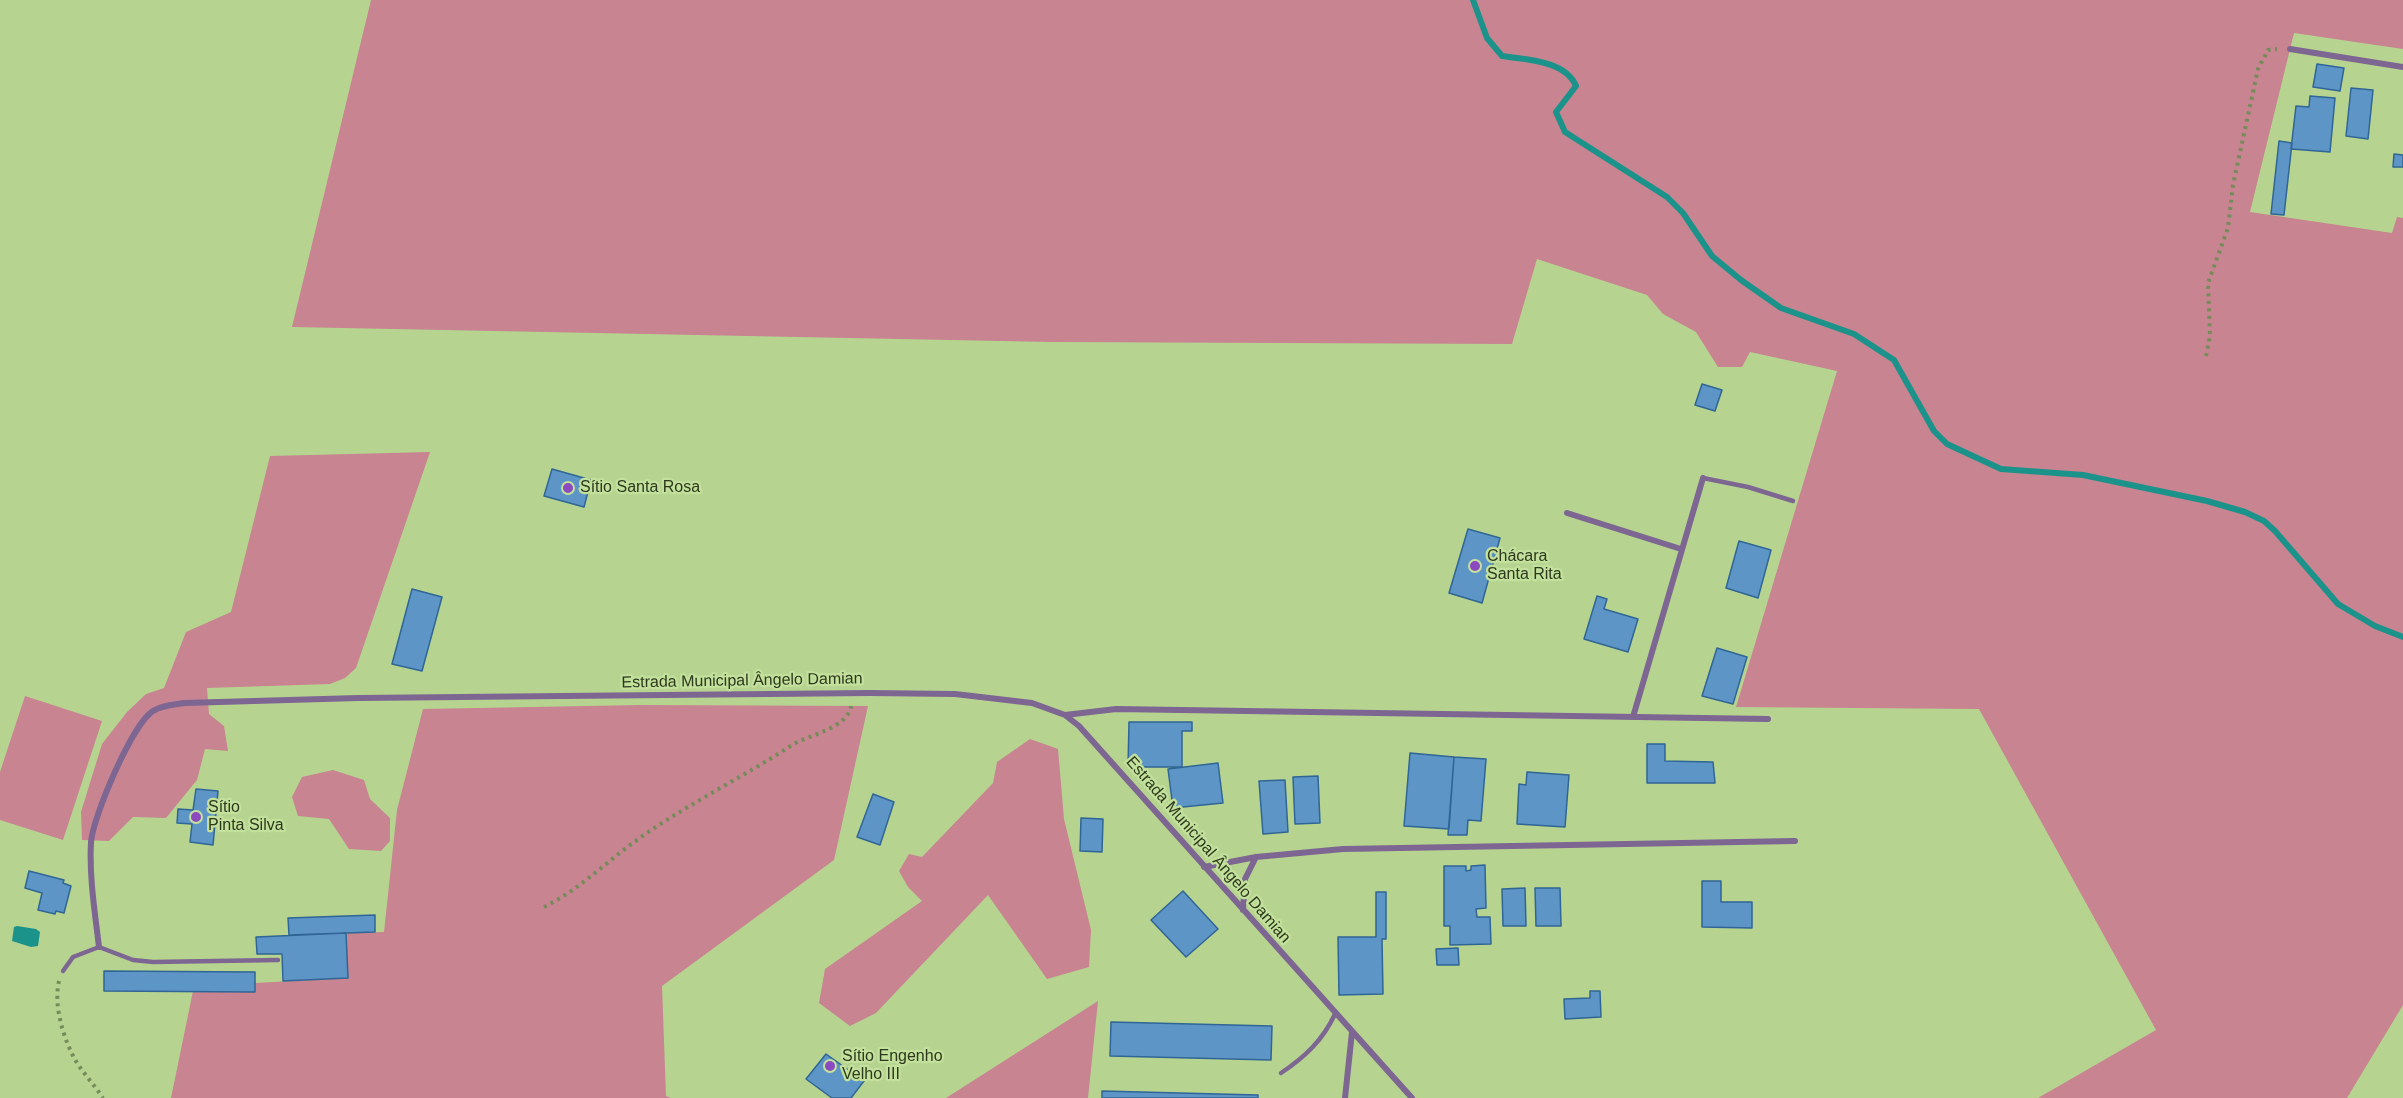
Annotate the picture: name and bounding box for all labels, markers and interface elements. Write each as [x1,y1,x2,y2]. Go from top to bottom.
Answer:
place label: Sítio Santa Rosa [580,478,700,498]
marker: Sítio Santa Rosa [561,481,575,495]
place label: Chácara Santa Rita [1487,547,1562,585]
marker: Chácara Santa Rita [1468,559,1482,573]
street label: Estrada Municipal Ângelo Damian [621,669,863,693]
street label: Estrada Municipal Ângelo Damian [1122,753,1294,947]
place label: Sítio Pinta Silva [208,798,284,836]
marker: Sítio Pinta Silva [189,810,203,824]
place label: Sítio Engenho Velho III [842,1047,943,1085]
marker: Sítio Engenho Velho III [823,1059,837,1073]

